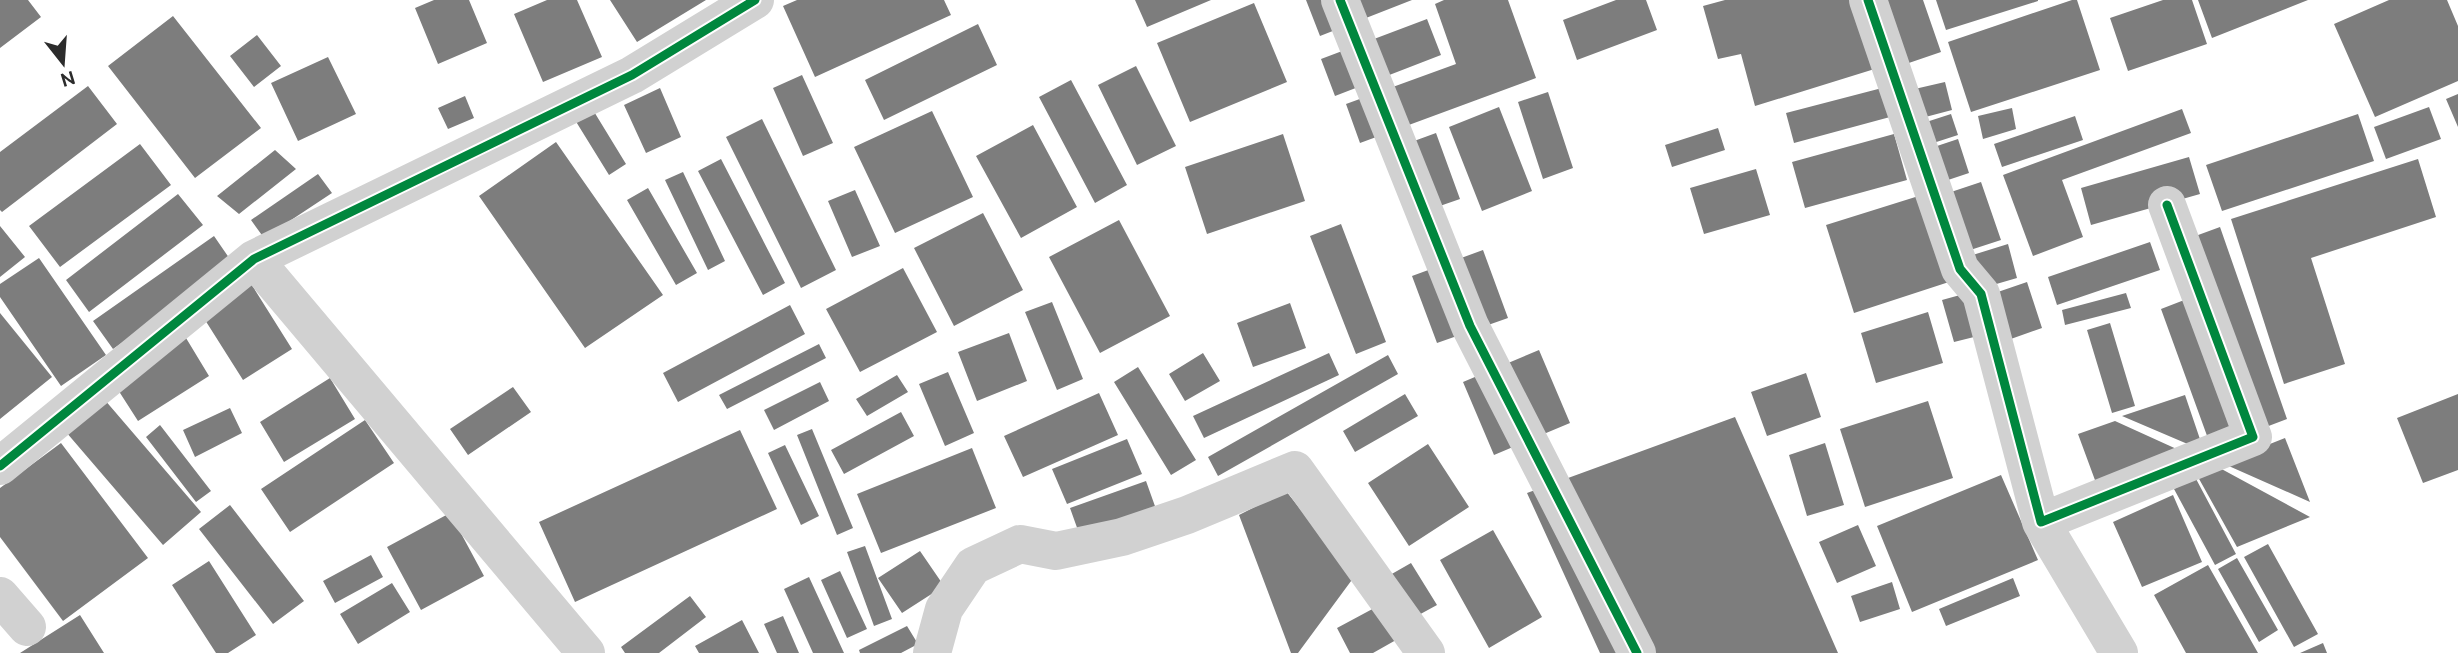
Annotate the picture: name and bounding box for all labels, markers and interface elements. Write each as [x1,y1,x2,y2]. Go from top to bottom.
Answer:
north arrow [28,28,98,98]
text: N [58,67,78,92]

